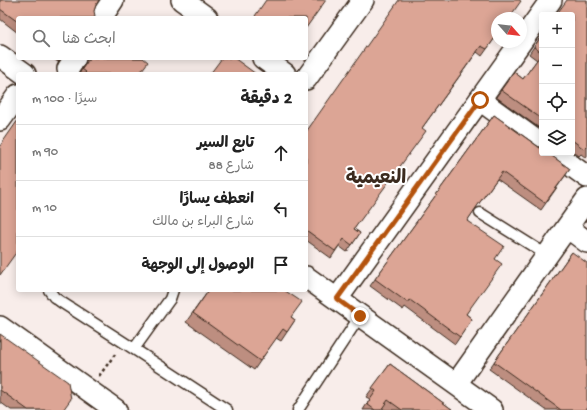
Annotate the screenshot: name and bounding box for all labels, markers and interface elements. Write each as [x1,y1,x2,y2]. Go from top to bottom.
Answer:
north arrow [491,12,527,48]
map controls [539,12,575,156]
button: + [539,12,575,48]
search box [16,16,308,60]
icon: search [30,27,52,49]
text: ابحث هنا [62,31,116,49]
button: − [539,48,575,84]
button: locate [539,84,575,120]
text: 2 دقيقة [240,90,292,110]
route start [471,91,489,109]
text: سيرًا · 100 m [32,92,97,107]
button: layers [539,120,575,156]
text: تابع السير [197,135,254,153]
icon: ahead [270,142,292,164]
text: 90 m [32,145,58,160]
text: شارع 88 [209,159,254,174]
district label: النعيمية [346,167,406,191]
text: انعطف يسارًا [180,191,254,209]
icon: left [270,198,292,220]
text: 10 m [32,201,57,216]
text: شارع البراء بن مالك [152,215,254,230]
icon: arrive [270,254,292,276]
text: الوصول إلى الوجهة [141,257,254,275]
route end [351,307,369,325]

